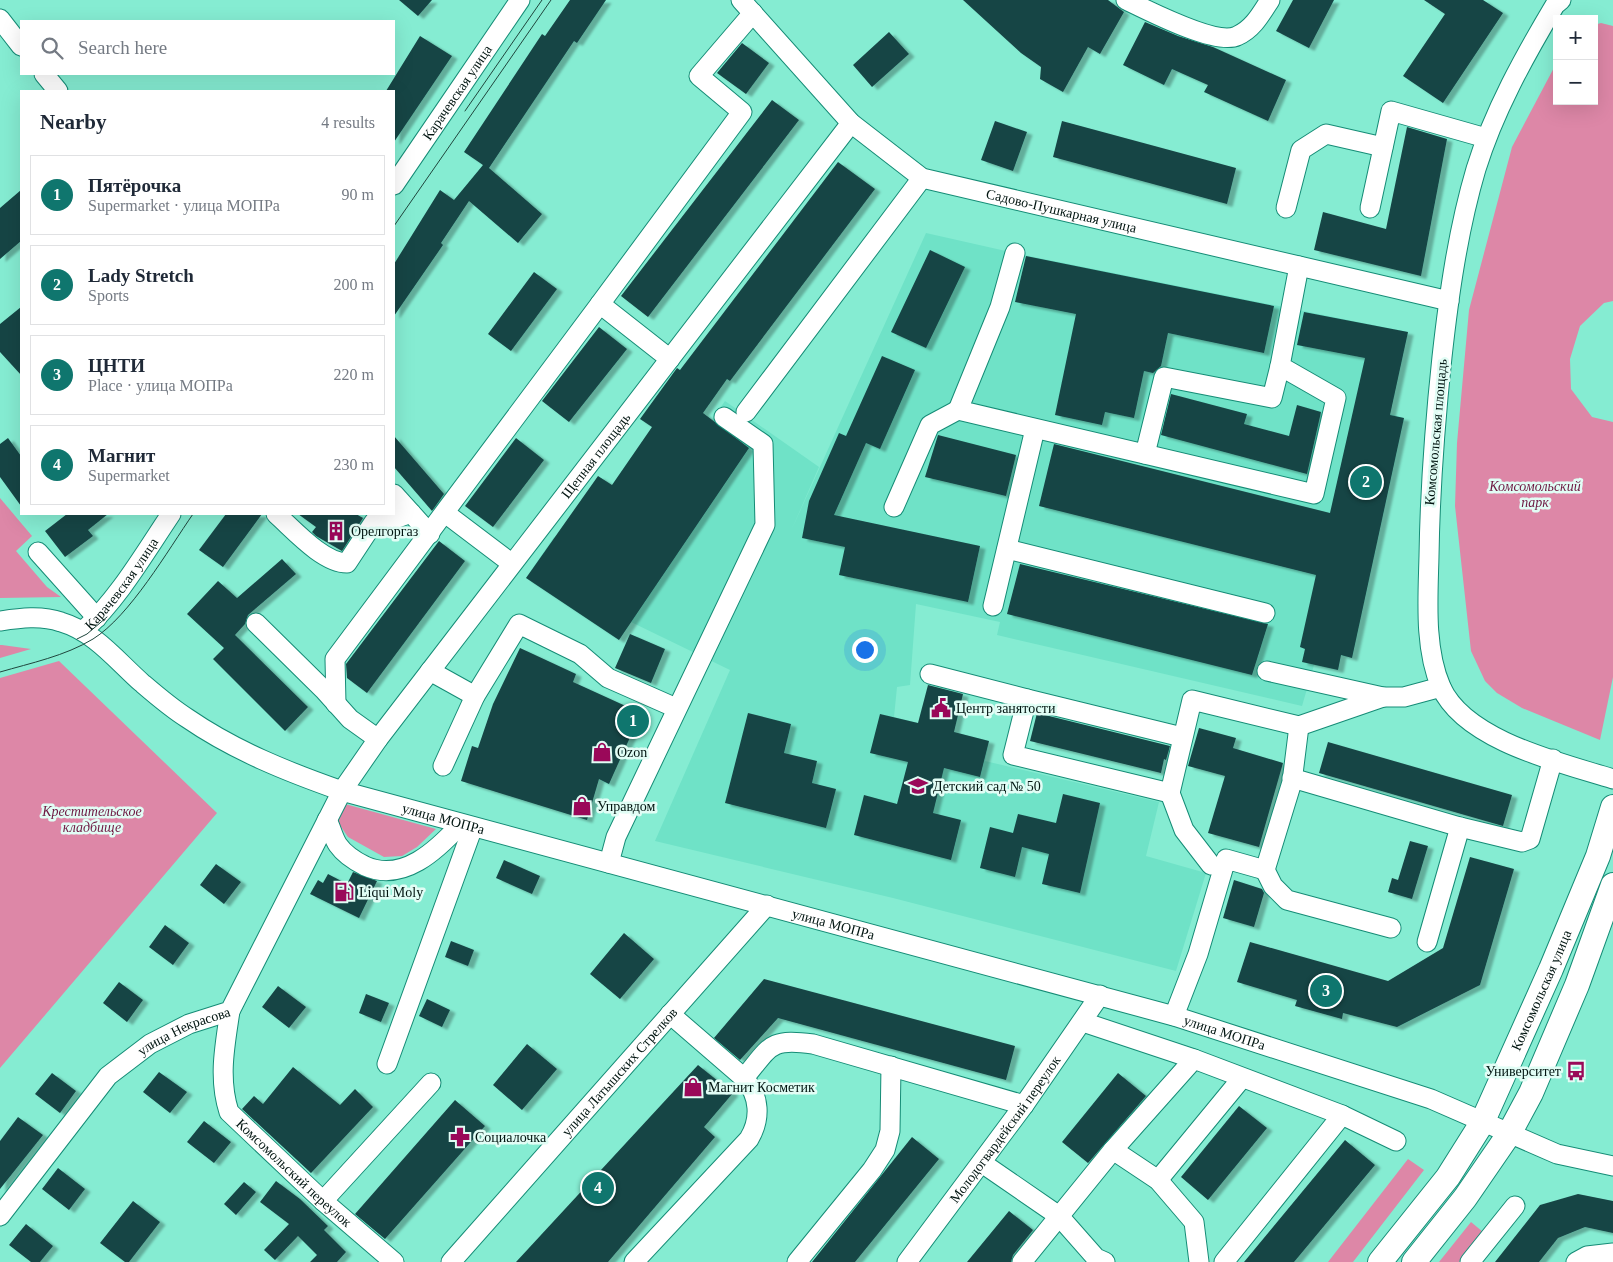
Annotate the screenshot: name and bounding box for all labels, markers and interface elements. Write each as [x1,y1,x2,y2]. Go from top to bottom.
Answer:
map controls [1553,15,1598,105]
button: + [1553,15,1598,60]
search box [20,20,395,75]
icon: search [38,34,66,62]
text: Search here [78,37,167,58]
street label: Карачевская улица [419,42,495,143]
button: − [1553,60,1598,105]
text: Nearby [40,110,107,134]
text: 4 results [321,114,375,131]
text: Пятёрочка [88,175,181,196]
text: 1 [53,186,61,203]
text: 90 m [342,186,374,203]
street label: Садово-Пушкарная улица [985,186,1139,236]
text: Supermarket · улица МОПРа [88,197,280,214]
text: Lady Stretch [88,265,194,286]
text: 2 [53,276,61,293]
text: 200 m [334,276,374,293]
text: Sports [88,287,129,304]
text: ЦНТИ [88,355,145,376]
street label: Комсомольская площадь [1422,358,1450,506]
text: 3 [53,366,61,383]
text: 220 m [334,366,374,383]
text: Place · улица МОПРа [88,377,233,394]
street label: Щепная площадь [558,410,633,501]
text: Магнит [88,445,155,466]
text: 4 [53,456,61,473]
text: 230 m [334,456,374,473]
pin: 2 [1350,463,1382,501]
text: Supermarket [88,467,170,484]
park label: Комсомольский парк [1488,479,1581,510]
building icon: Орелгоргаз [325,520,347,542]
place label: Орелгоргаз [351,524,419,539]
street label: Карачевская улица [82,534,161,633]
your location [852,637,878,663]
public building icon: Центр занятости [930,697,952,719]
place label: Центр занятости [956,701,1056,716]
pin: 1 [617,702,649,740]
shop icon: Ozon [591,741,613,763]
place label: Ozon [617,745,647,760]
school or university icon: Детский сад № 50 [907,775,929,797]
place label: Детский сад № 50 [933,779,1041,794]
shop icon: Управдом [571,795,593,817]
place label: Управдом [597,799,656,814]
street label: улица МОПРа [401,800,487,837]
park label: Крестительское кладбище [41,804,142,835]
fuel station icon: Liqui Moly [333,881,355,903]
place label: Liqui Moly [359,885,423,900]
street label: улица МОПРа [790,906,877,942]
street label: Комсомольская улица [1508,927,1574,1053]
pin: 3 [1310,972,1342,1010]
street label: улица Некрасова [134,1004,233,1058]
street label: улица Латышских Стрелков [559,1004,680,1139]
street label: улица МОПРа [1182,1012,1268,1053]
street label: Молодогвардейский переулок [946,1053,1063,1206]
bus stop icon: Университет [1565,1060,1587,1082]
place label: Университет [1485,1064,1561,1079]
shop icon: Магнит Косметик [682,1076,704,1098]
place label: Магнит Косметик [708,1080,815,1095]
street label: Комсомольский переулок [233,1116,355,1230]
pharmacy icon: Социалочка [449,1126,471,1148]
place label: Социалочка [475,1130,547,1145]
pin: 4 [582,1169,614,1207]

